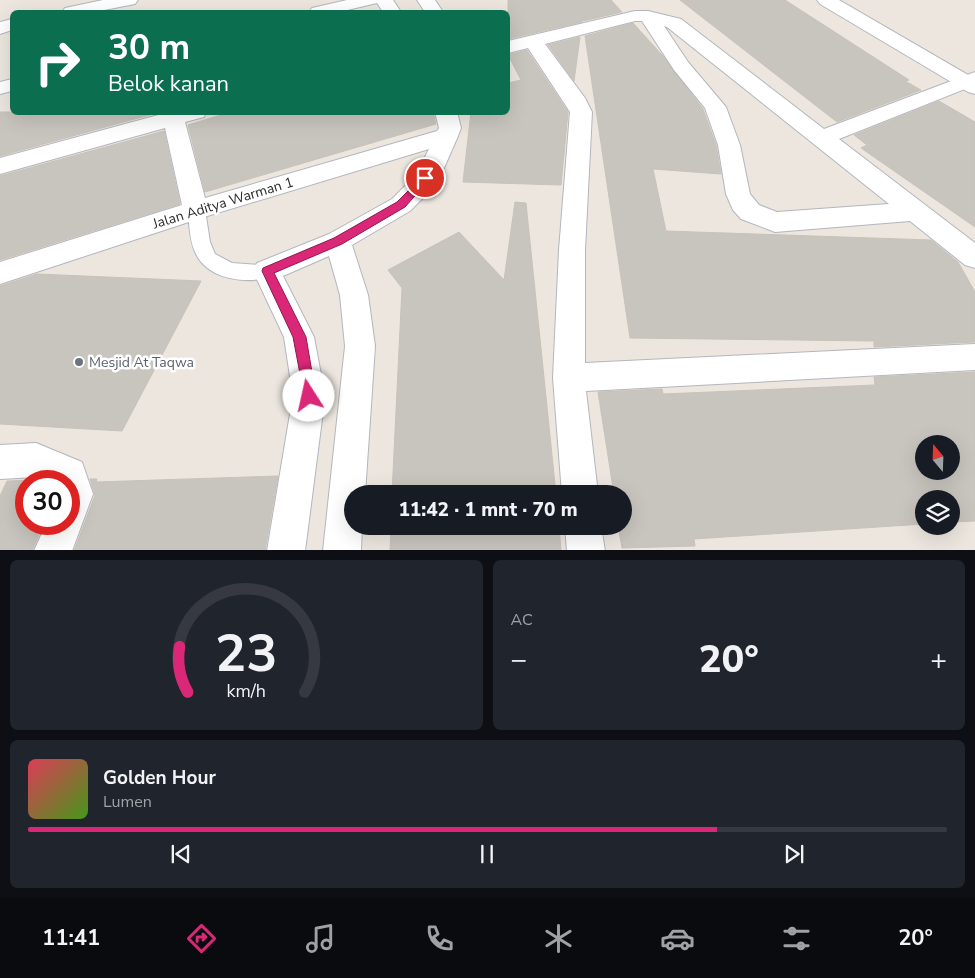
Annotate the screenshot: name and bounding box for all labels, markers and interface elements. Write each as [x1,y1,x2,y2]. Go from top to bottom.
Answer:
text: 30 m [108,24,190,71]
icon: right [25,30,90,95]
text: Belok kanan [108,69,229,99]
pin [404,157,446,199]
icon: arrive [411,164,439,192]
street label: Jalan Aditya Warman 1 [149,173,296,234]
place label: Mesjid At Taqwa [89,353,194,372]
marker: Mesjid At Taqwa [73,356,85,368]
position arrow [282,369,334,421]
north arrow [915,435,960,480]
map controls [915,435,960,535]
speed limit sign: 30 [15,470,80,535]
button: layers [915,490,960,535]
text: 11:42 · 1 mnt · 70 m [398,497,578,523]
text: AC [511,609,533,631]
text: 23 [215,618,277,689]
text: 20° [699,634,759,685]
text: − [511,641,527,679]
text: + [930,641,947,679]
text: km/h [227,679,266,703]
text: Golden Hour [103,765,216,791]
text: Lumen [103,791,152,813]
icon: previous [167,840,195,868]
icon: pause [473,840,501,868]
icon: next [780,840,808,868]
icon: directions [184,921,219,956]
icon: music [303,921,338,956]
icon: phone [422,921,457,956]
icon: climate [541,921,576,956]
icon: car [660,921,695,956]
icon: filters [779,921,814,956]
text: 11:41 [42,923,100,953]
text: 20° [898,923,933,953]

